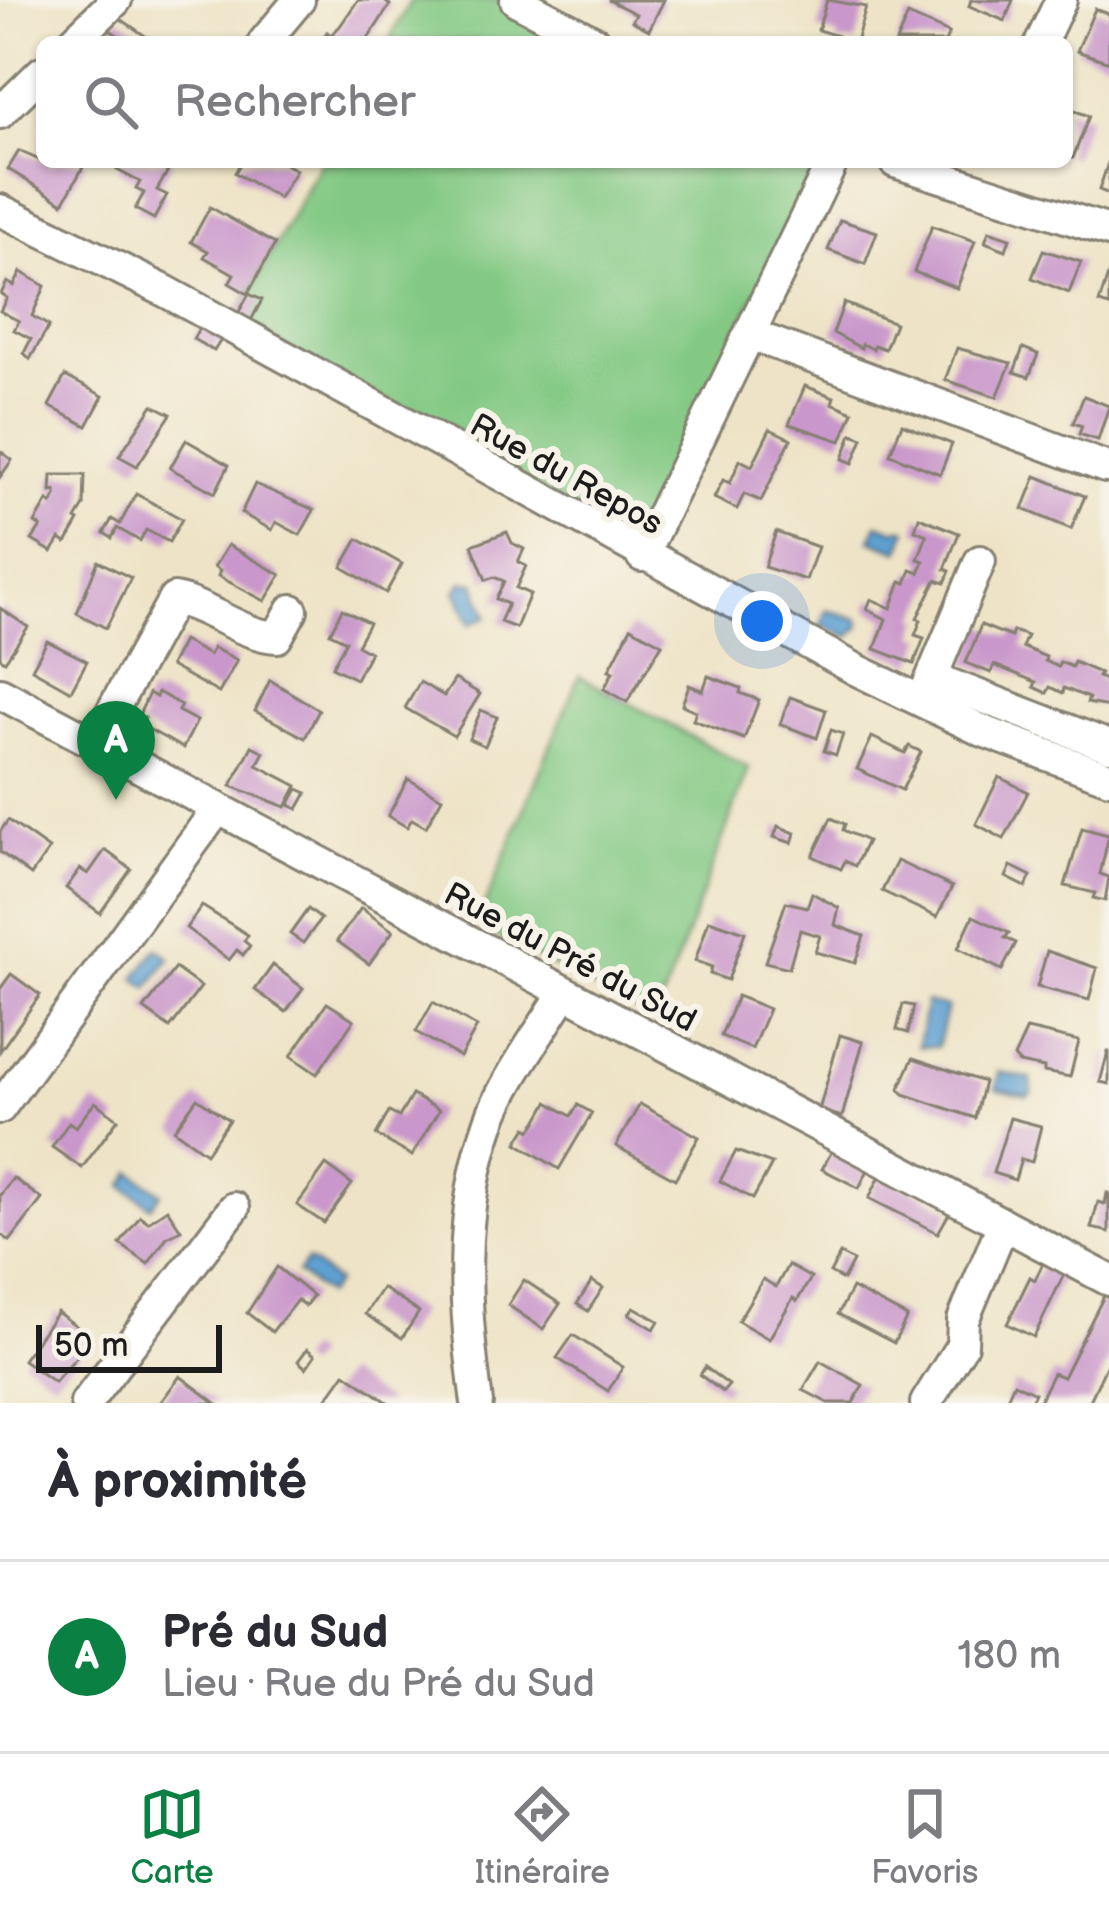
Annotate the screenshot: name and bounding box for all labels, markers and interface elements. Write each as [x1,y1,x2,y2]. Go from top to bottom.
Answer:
search box [36,36,1073,168]
icon: search [78,69,144,135]
text: Rechercher [174,75,415,130]
street label: Rue du Repos [463,405,669,544]
your location [732,591,792,651]
pin: A [77,701,155,800]
street label: Rue du Pré du Sud [437,874,703,1041]
scale bar [36,1319,222,1372]
text: 50 m [54,1326,129,1366]
text: À proximité [48,1451,307,1512]
text: Pré du Sud [162,1606,388,1661]
text: A [75,1633,99,1680]
text: 180 m [957,1633,1061,1680]
text: Lieu · Rue du Pré du Sud [162,1661,595,1708]
tab: Carte [131,1781,214,1893]
tab: Itinéraire [475,1781,610,1893]
tab: Favoris [871,1781,978,1893]

